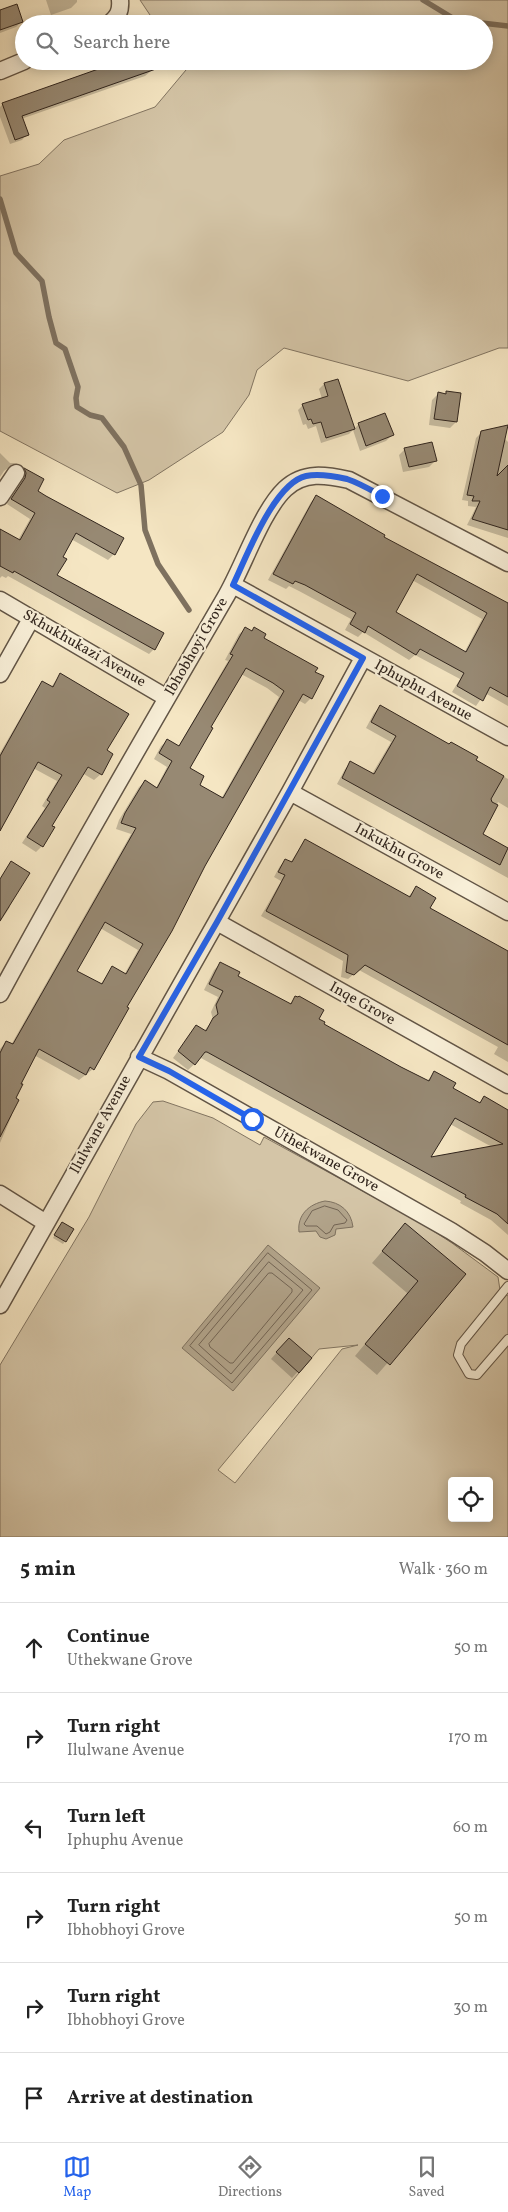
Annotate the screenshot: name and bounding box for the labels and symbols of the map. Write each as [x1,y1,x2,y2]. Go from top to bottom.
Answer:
route end [371,485,394,508]
street label: Ibhobhoyi Grove [160,594,234,700]
street label: Skhukhukazi Avenue [18,605,150,693]
street label: Iphuphu Avenue [370,655,476,727]
street label: Inkukhu Grove [350,819,448,885]
street label: Inqe Grove [325,977,399,1031]
street label: Ilulwane Avenue [65,1072,137,1178]
route start [241,1108,264,1131]
street label: Uthekwane Grove [269,1122,383,1198]

